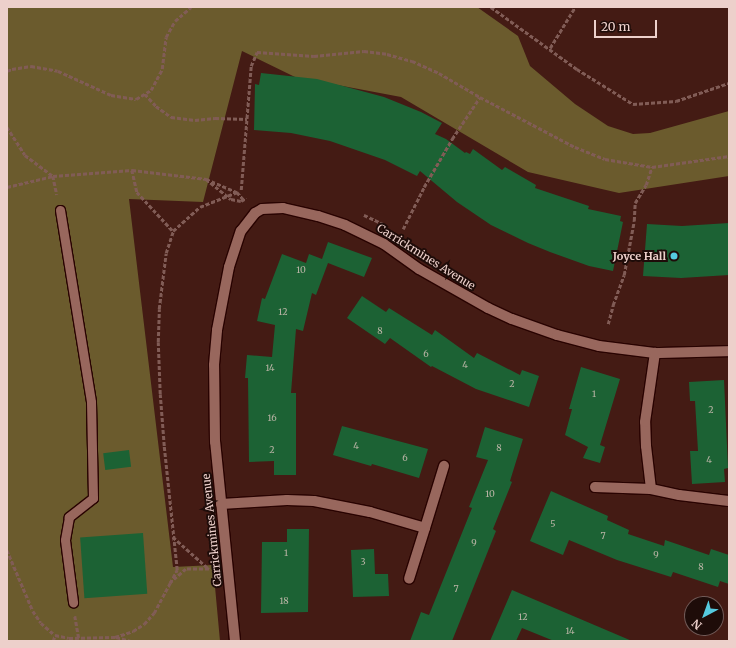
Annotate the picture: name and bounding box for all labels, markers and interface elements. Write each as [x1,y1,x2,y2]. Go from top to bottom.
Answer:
scale bar [596,12,659,38]
text: 20 m [601,19,630,34]
street label: Carrickmines Avenue [374,221,478,293]
place label: Joyce Hall [613,249,666,263]
marker: Joyce Hall [669,251,679,261]
house number: 10 [296,265,306,275]
house number: 12 [278,307,288,317]
house number: 8 [377,326,383,336]
house number: 6 [423,349,429,359]
house number: 4 [462,360,468,370]
house number: 14 [265,363,275,373]
house number: 2 [509,379,515,389]
house number: 1 [592,389,596,399]
house number: 2 [708,405,714,415]
house number: 16 [267,413,277,423]
house number: 4 [353,441,359,451]
house number: 8 [496,443,502,453]
house number: 2 [269,445,275,455]
house number: 6 [402,453,408,463]
house number: 4 [706,455,712,465]
street label: Carrickmines Avenue [200,473,224,587]
house number: 10 [485,489,495,499]
house number: 5 [550,519,556,529]
house number: 7 [600,531,606,541]
house number: 9 [471,538,477,548]
house number: 1 [284,548,288,558]
house number: 9 [653,550,659,560]
house number: 3 [360,557,366,567]
house number: 8 [698,562,704,572]
house number: 7 [453,584,459,594]
house number: 18 [279,596,289,606]
north arrow [684,596,724,636]
house number: 12 [518,612,528,622]
text: N [689,616,705,632]
house number: 14 [565,626,575,636]

